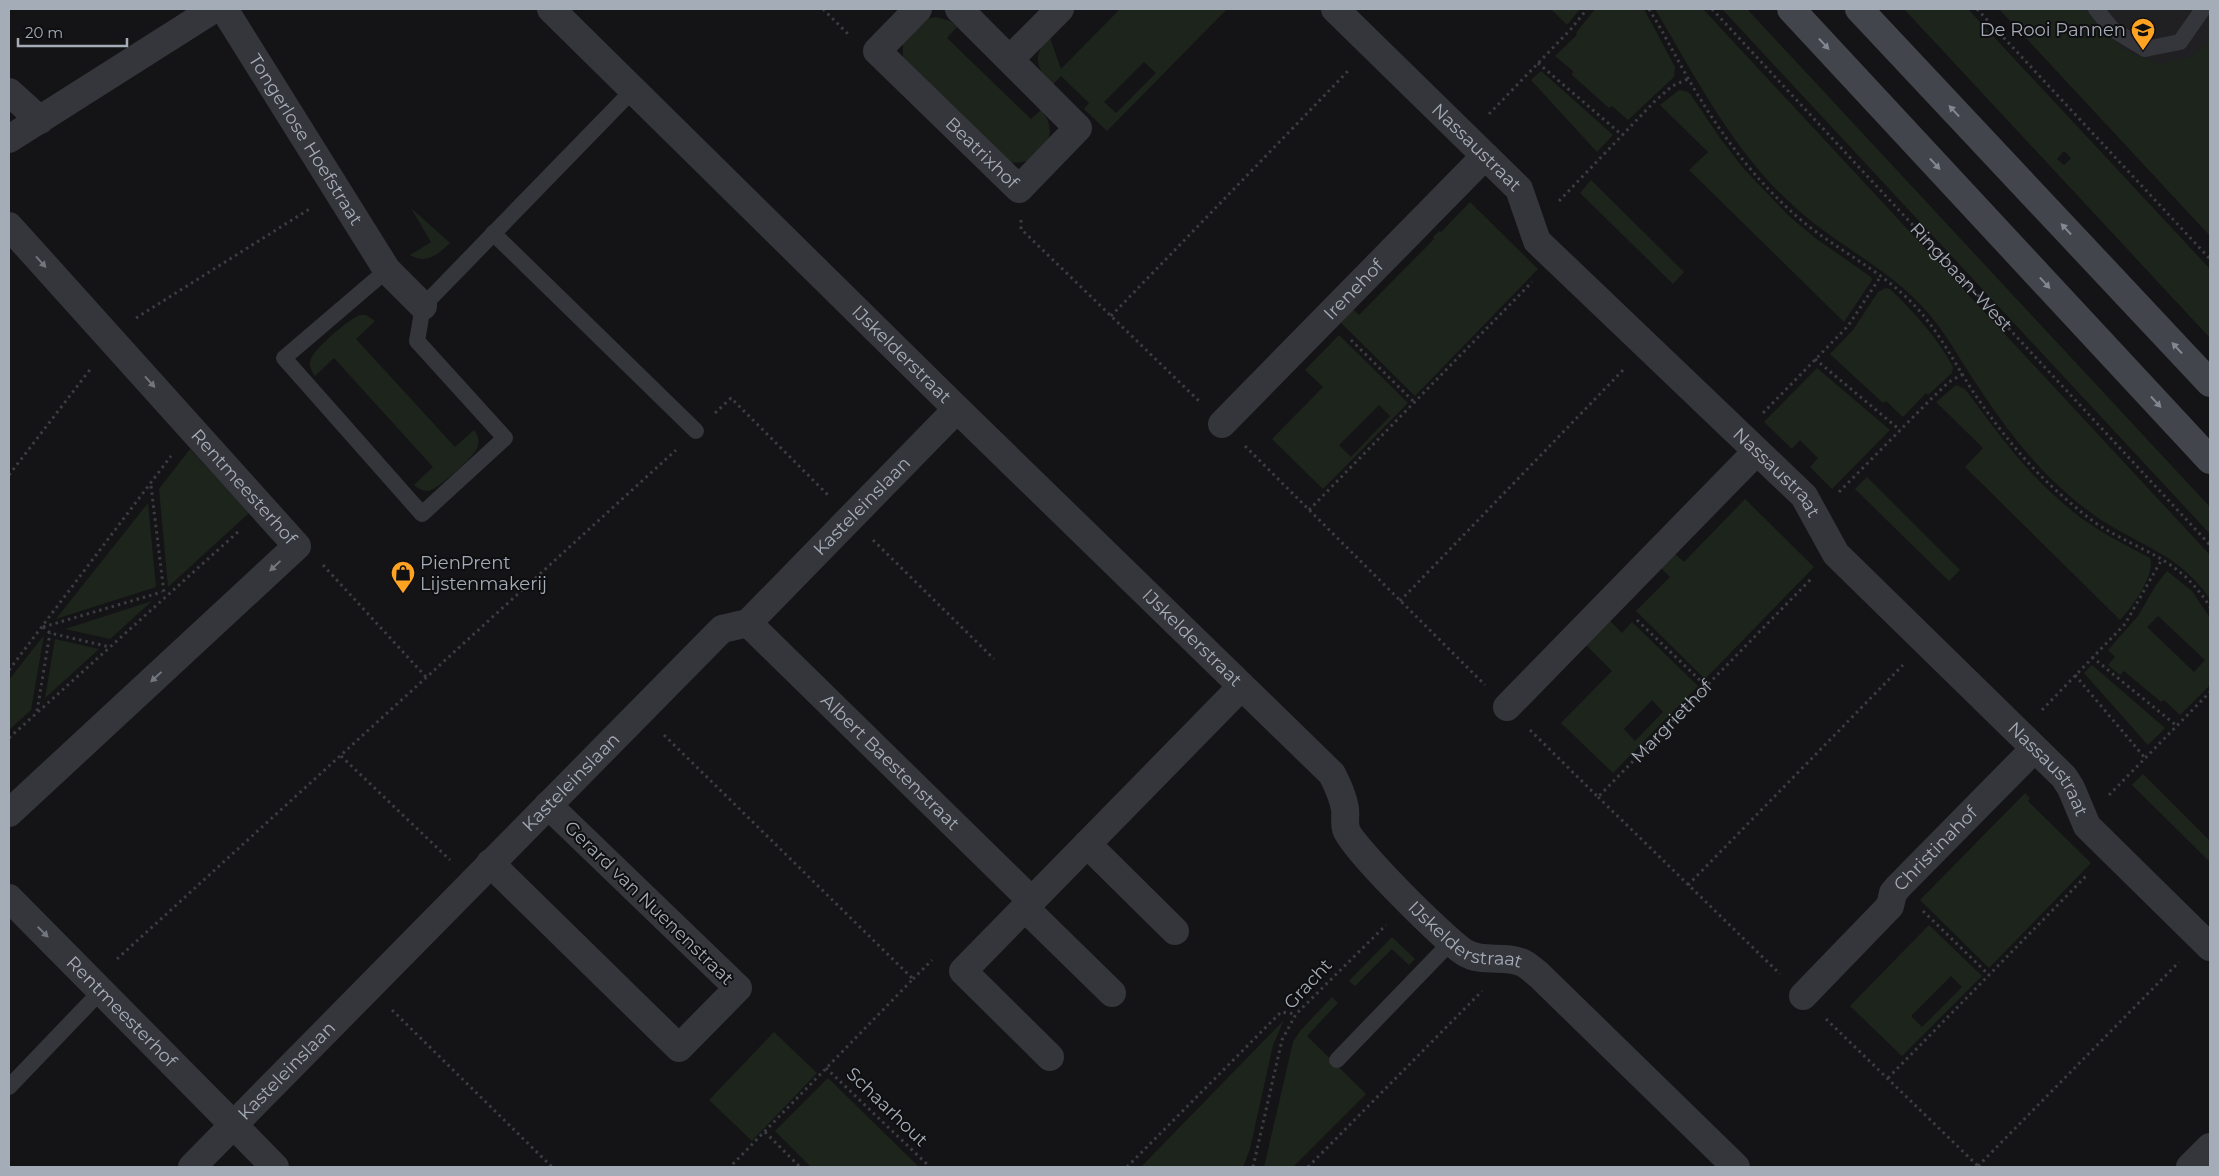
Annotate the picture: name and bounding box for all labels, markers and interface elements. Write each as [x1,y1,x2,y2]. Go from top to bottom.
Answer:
scale bar [18,15,126,47]
school or university icon: De Rooi Pannen [2130,17,2156,51]
place label: De Rooi Pannen [1980,19,2126,41]
text: 20 m [25,23,63,42]
one-way arrow [1818,38,1830,50]
street label: Tongerlose Hoefstraat [244,50,367,229]
street label: Nassaustraat [1427,99,1526,196]
one-way arrow [1948,105,1960,117]
street label: Beatrixhof [941,113,1024,194]
one-way arrow [1929,157,1941,169]
street label: Ringbaan-West [1905,218,2017,336]
one-way arrow [2060,223,2072,235]
street label: Irenehof [1319,254,1389,325]
one-way arrow [36,255,47,268]
one-way arrow [2040,276,2051,289]
street label: IJskelderstraat [847,301,956,408]
one-way arrow [2171,342,2183,354]
one-way arrow [144,376,156,388]
one-way arrow [2150,395,2162,407]
street label: Nassaustraat [1728,423,1825,521]
street label: Rentmeesterhof [186,425,302,550]
street label: Kasteleinslaan [809,452,915,560]
place label: PienPrent Lijstenmakerij [420,552,547,595]
one-way arrow [269,560,281,572]
shop icon: PienPrent Lijstenmakerij [390,560,416,594]
street label: IJskelderstraat [1138,584,1247,691]
one-way arrow [150,671,162,683]
street label: Margriethof [1627,675,1718,767]
street label: Albert Baestenstraat [816,689,964,835]
street label: Nassaustraat [2003,717,2093,819]
street label: Kasteleinslaan [518,728,624,836]
street label: Christinahof [1889,801,1983,896]
street label: Gerard van Nuenenstraat [560,816,738,990]
street label: IJskelderstraat [1403,896,1525,973]
one-way arrow [37,926,49,938]
street label: Rentmeesterhof [62,952,182,1073]
street label: Gracht [1279,954,1337,1014]
street label: Kasteleinslaan [233,1017,340,1125]
street label: Schaarhout [842,1063,932,1151]

